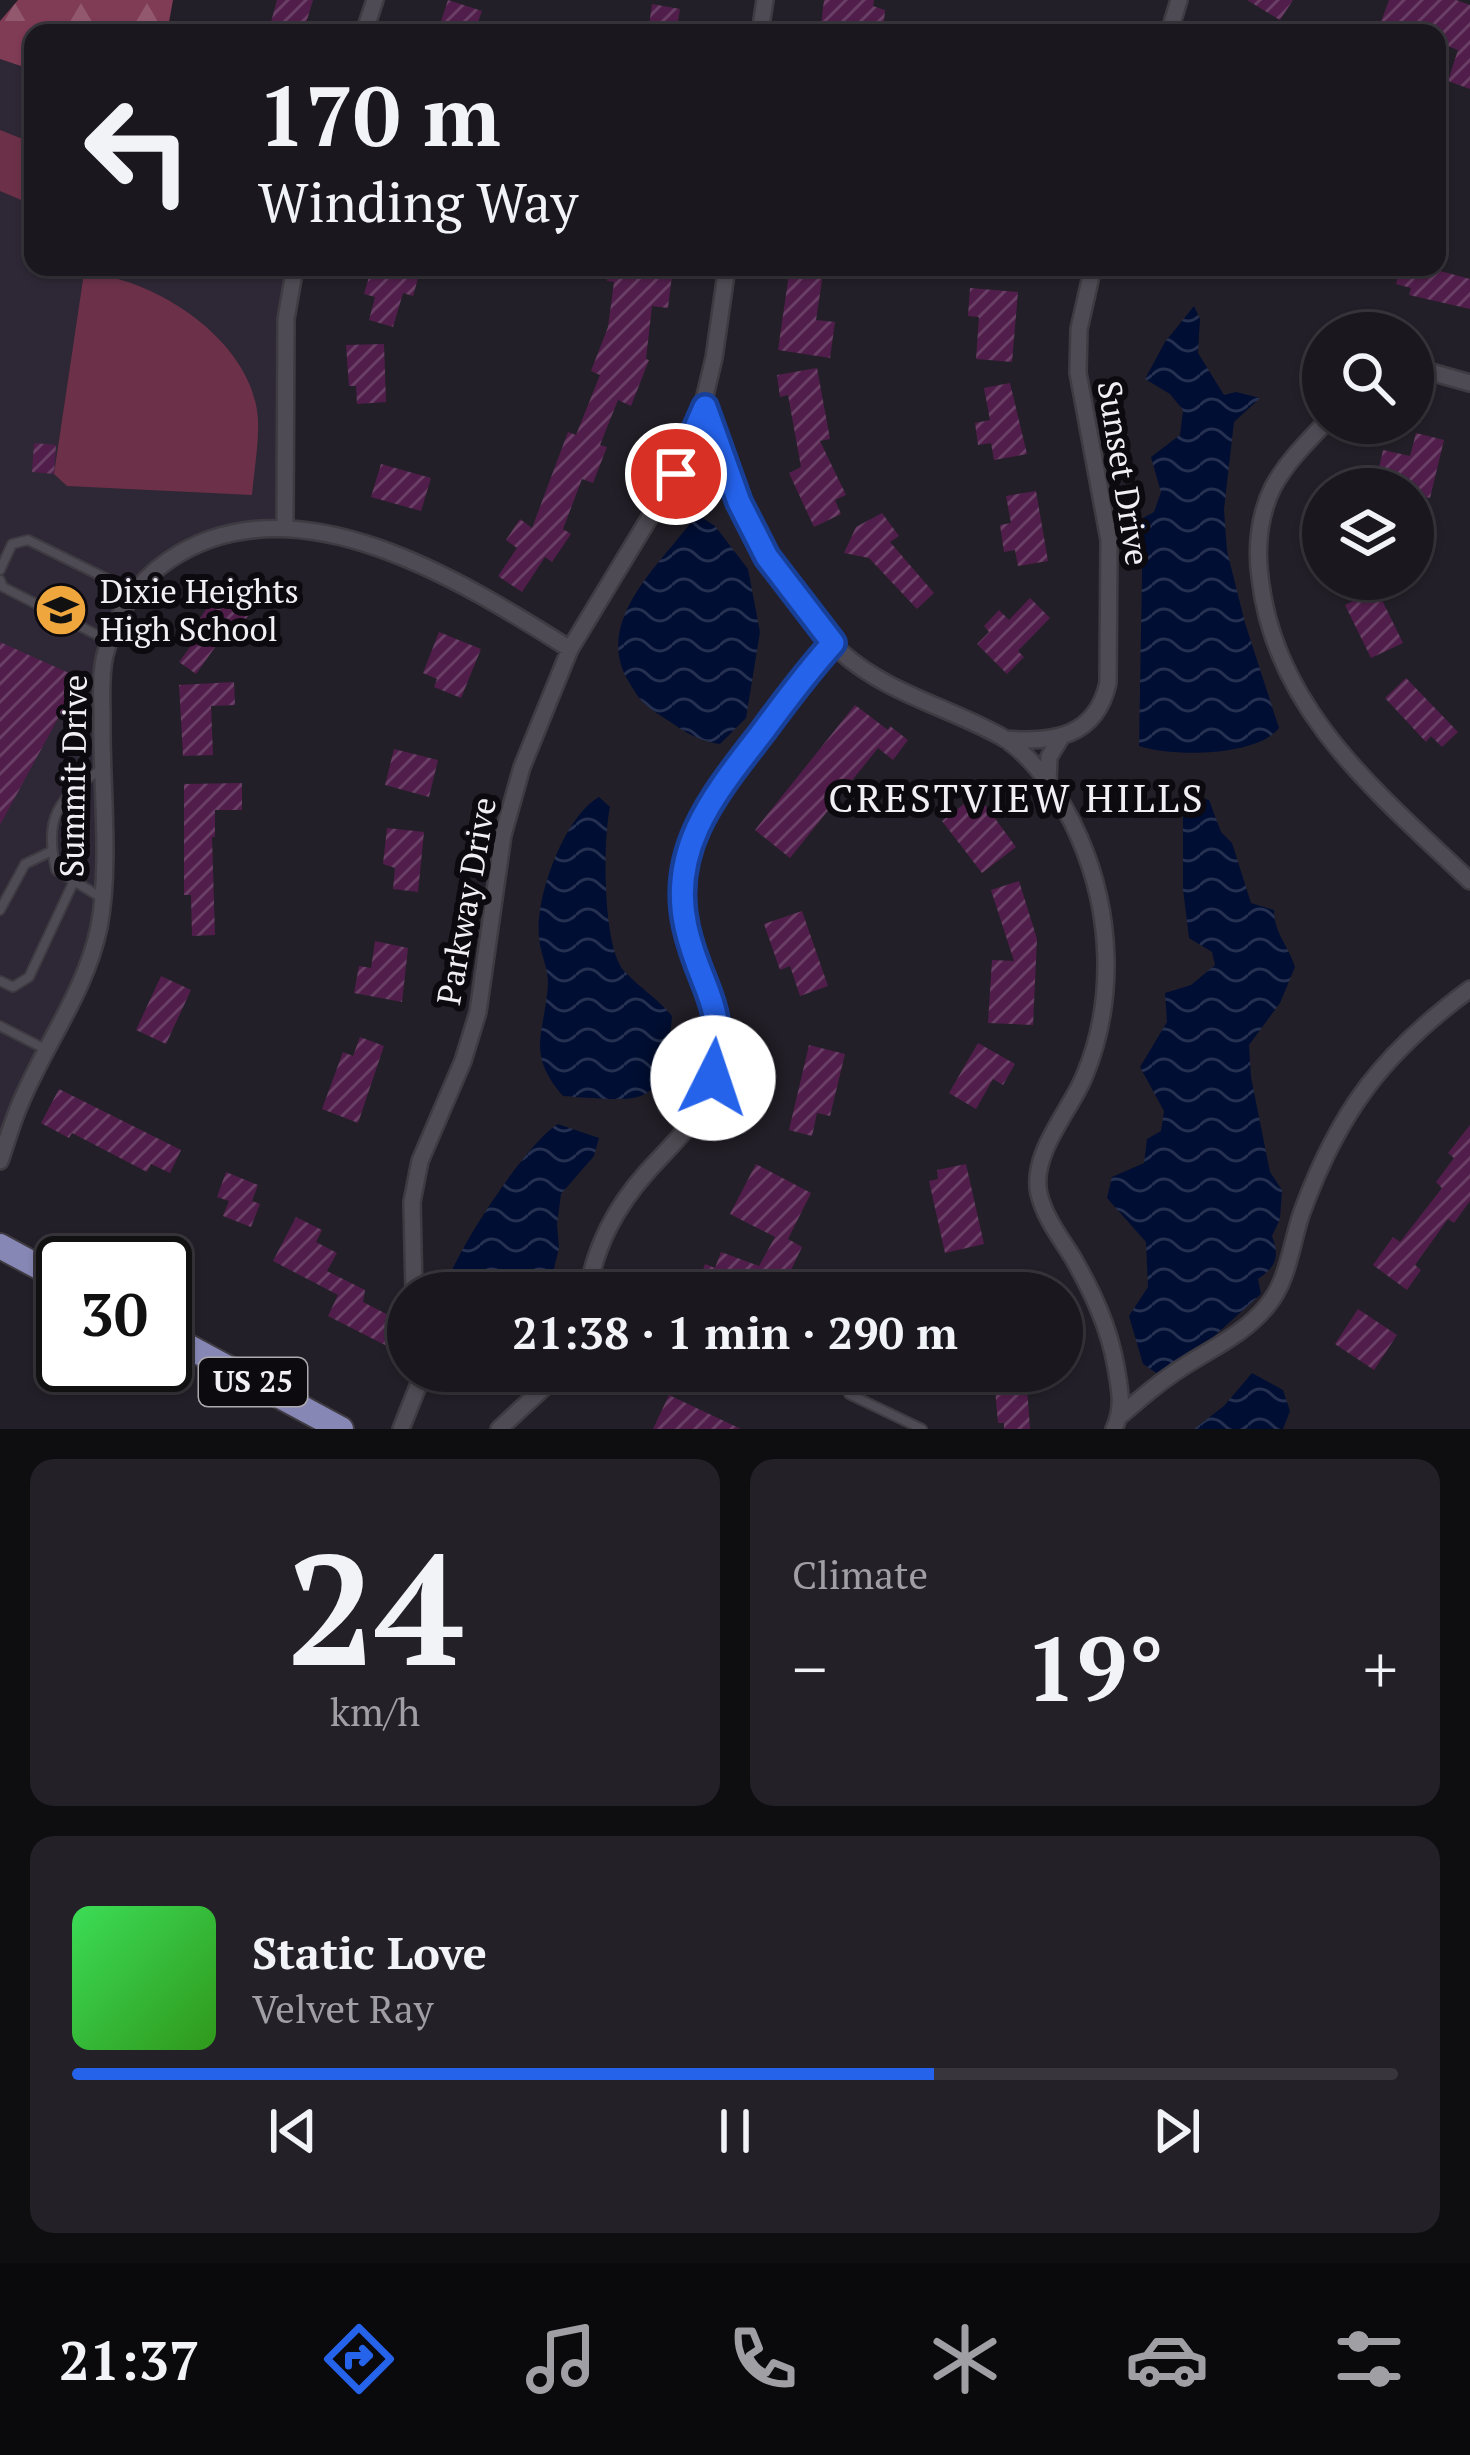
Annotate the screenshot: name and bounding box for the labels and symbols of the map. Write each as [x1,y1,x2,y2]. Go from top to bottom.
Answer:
street label: Sunset Drive [1089,378,1160,568]
pin [625,423,727,525]
place label: Dixie Heights High School [100,569,299,650]
school or university icon: Dixie Heights High School [33,582,89,638]
street label: Summit Drive [49,674,96,878]
district label: CRESTVIEW HILLS [828,771,1206,823]
street label: Parkway Drive [426,794,505,1008]
position arrow [650,1015,776,1141]
speed limit sign: 30 [36,1236,192,1392]
road number: US 25 [199,1358,307,1406]

